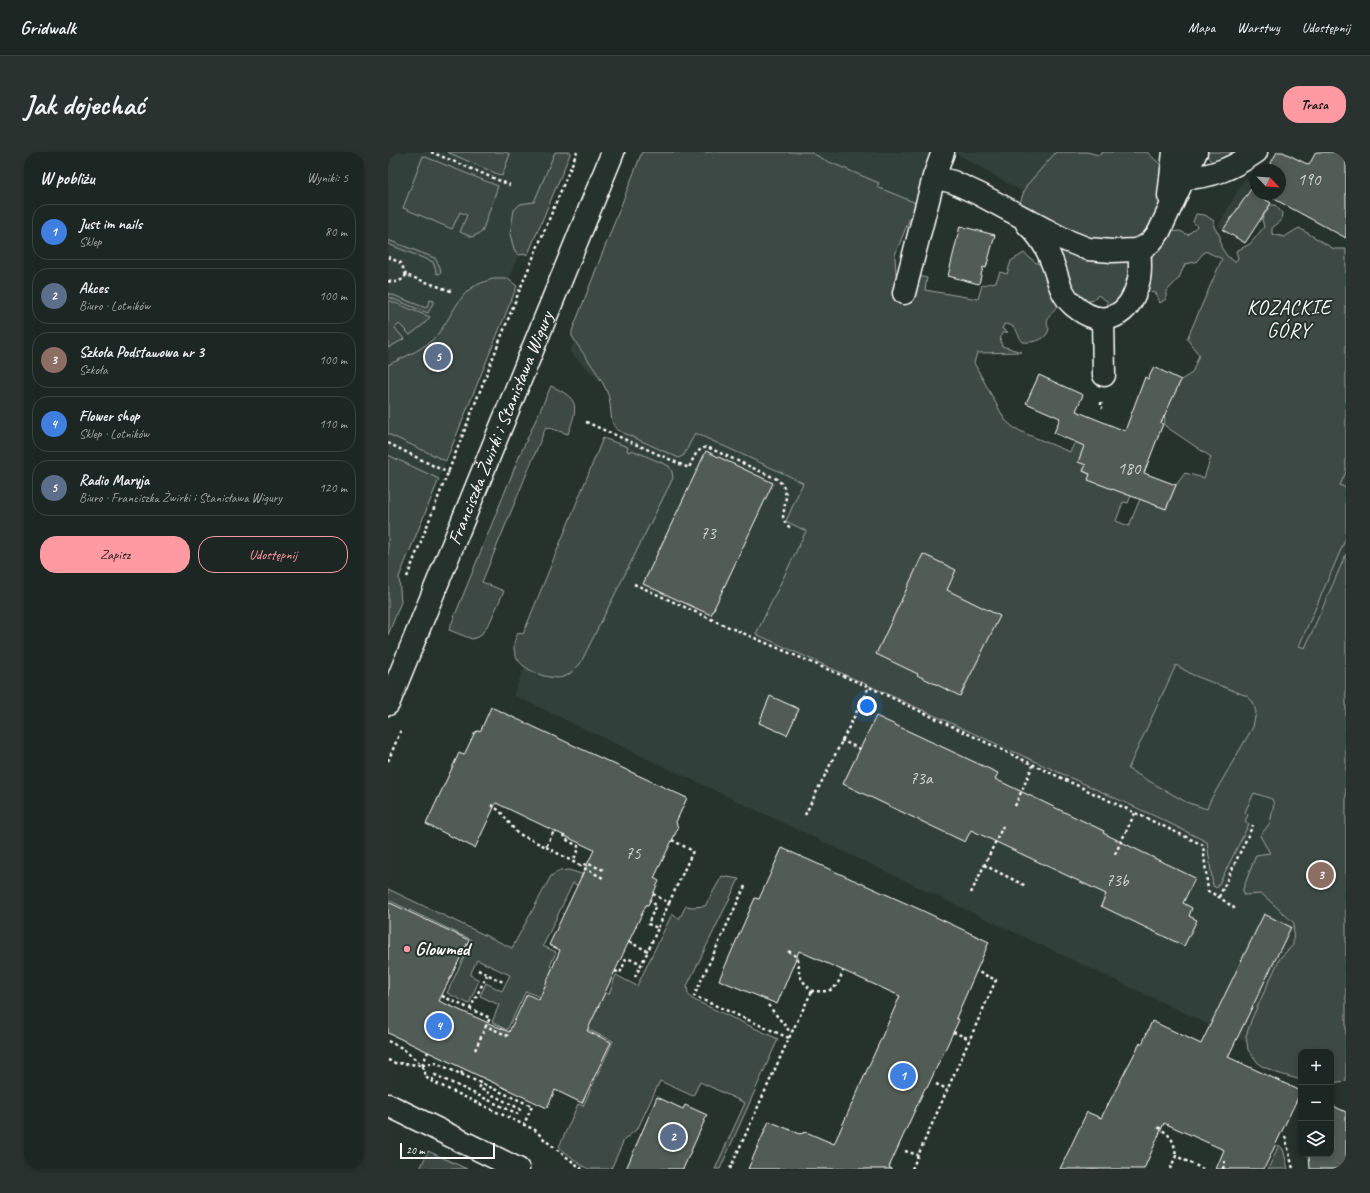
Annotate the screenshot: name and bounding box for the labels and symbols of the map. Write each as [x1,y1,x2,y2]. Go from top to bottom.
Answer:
north arrow [1250,164,1286,200]
house number: 190 [1298,169,1322,190]
district label: KOZACKIE GÓRY [1247,295,1333,343]
street label: Franciszka Żwirki i Stanisława Wigury [442,306,559,548]
pin: 5 [425,342,451,372]
house number: 180 [1118,458,1142,479]
house number: 73 [700,523,717,544]
your location [857,696,877,716]
house number: 73a [910,768,934,789]
house number: 75 [625,843,642,864]
pin: 3 [1308,860,1334,890]
house number: 73b [1106,870,1130,891]
place label: Glowmed [415,937,473,961]
marker: Glowmed [402,944,412,954]
pin: 4 [426,1011,452,1041]
pin: 1 [890,1061,916,1091]
pin: 2 [660,1122,686,1152]
scale bar [400,1141,495,1160]

